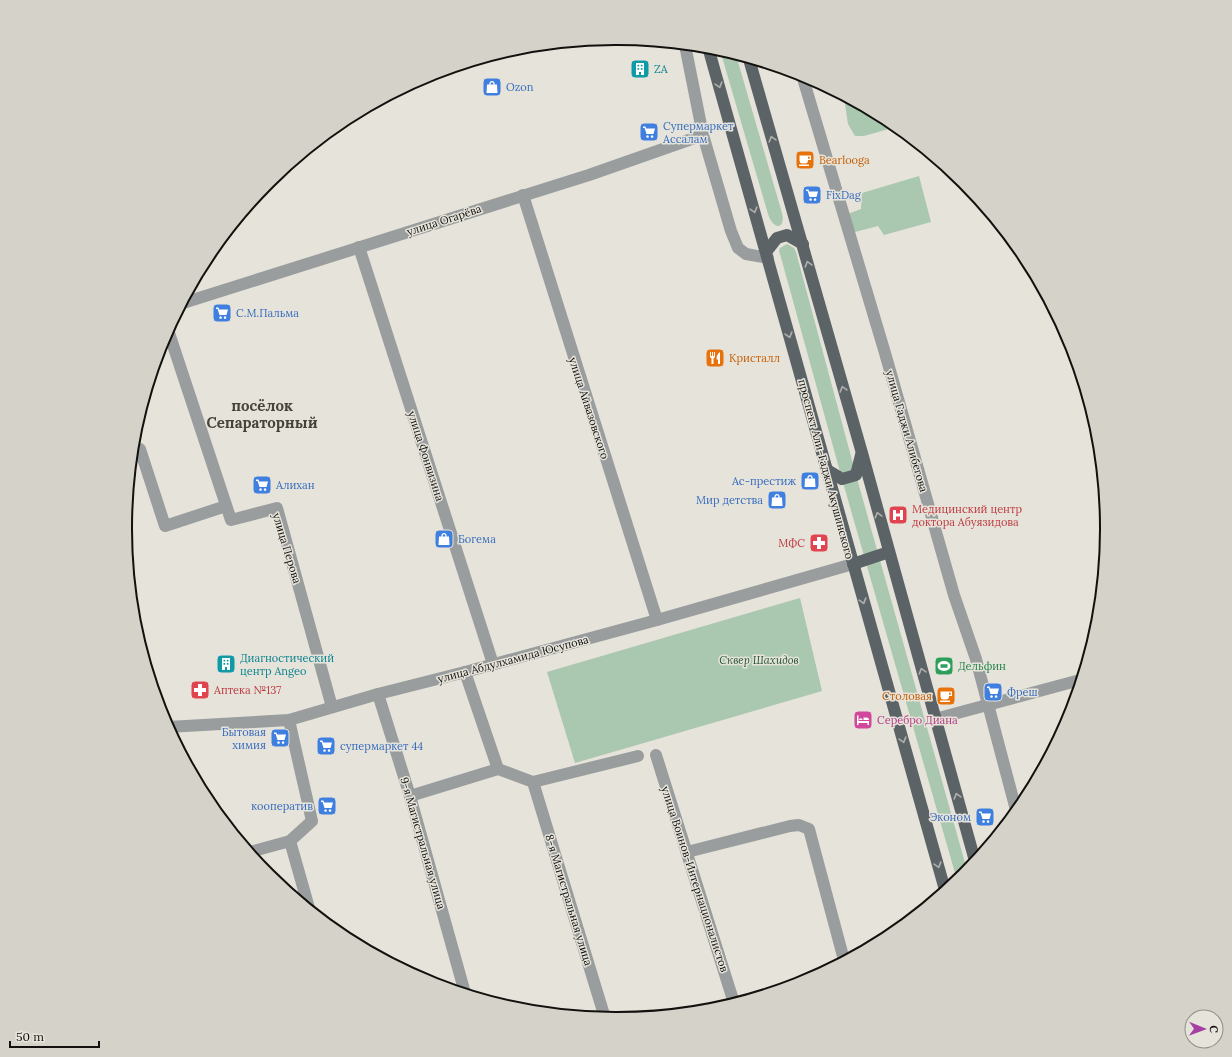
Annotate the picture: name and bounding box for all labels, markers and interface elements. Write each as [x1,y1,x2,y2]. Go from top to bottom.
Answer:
building icon: ZA [629,58,651,80]
place label: ZA [654,62,669,76]
shop icon: Ozon [481,76,503,98]
place label: Ozon [506,80,534,94]
one-way arrow [714,81,722,88]
place label: Супермаркет Ассалам [662,119,734,146]
supermarket icon: Супермаркет Ассалам [638,121,660,143]
one-way arrow [769,136,777,143]
cafe icon: Bearlooga [794,149,816,171]
place label: Bearlooga [819,153,870,167]
supermarket icon: FixDag [801,184,823,206]
place label: FixDag [826,188,862,202]
street label: улица Огарёва [405,201,483,239]
one-way arrow [749,206,758,213]
one-way arrow [804,261,813,268]
supermarket icon: С.М.Пальма [211,302,233,324]
place label: С.М.Пальма [236,306,299,320]
one-way arrow [784,331,793,338]
restaurant icon: Кристалл [704,347,726,369]
place label: Кристалл [729,351,780,365]
street label: улица Айвазовского [566,355,612,461]
street label: улица Гаджи Алибегова [883,369,931,494]
street label: проспект Али-Гаджи Акушинского [795,378,857,560]
one-way arrow [840,386,848,393]
district label: посёлок Сепараторный [206,396,318,432]
street label: улица Фонвизина [405,409,447,503]
shop icon: Ас-престиж [799,470,821,492]
supermarket icon: Алихан [251,474,273,496]
place label: Ас-престиж [731,474,796,488]
place label: Алихан [275,478,315,492]
shop icon: Мир детства [766,489,788,511]
place label: Мир детства [696,493,763,507]
place label: Медицинский центр доктора Абуязидова [912,502,1022,529]
hospital icon: Медицинский центр доктора Абуязидова [887,504,909,526]
street label: улица Перова [270,511,304,585]
one-way arrow [875,511,883,518]
shop icon: Богема [433,528,455,550]
place label: Богема [458,532,496,546]
pharmacy icon: МФС [808,532,830,554]
place label: МФС [778,536,805,550]
one-way arrow [858,597,867,604]
street label: улица Абдулхамида Юсупова [436,632,590,686]
place label: Диагностический центр Angeo [240,651,334,678]
building icon: Диагностический центр Angeo [215,653,237,675]
park label: Сквер Шахидов [719,653,799,667]
sports icon: Дельфин [933,655,955,677]
place label: Дельфин [958,659,1006,673]
one-way arrow [918,668,927,675]
pharmacy icon: Аптека №137 [189,679,211,701]
supermarket icon: Фреш [982,681,1004,703]
place label: Аптека №137 [213,683,281,697]
cafe icon: Столовая [935,685,957,707]
place label: Фреш [1007,685,1038,699]
place label: Столовая [882,689,932,703]
hotel icon: Серебро Диана [852,709,874,731]
place label: Серебро Диана [877,713,958,727]
place label: Бытовая химия [222,725,266,752]
supermarket icon: Бытовая химия [269,727,291,749]
supermarket icon: супермаркет 44 [315,735,337,757]
one-way arrow [898,736,906,743]
place label: супермаркет 44 [340,739,423,753]
street label: 9-я Магистральная улица [397,775,449,911]
street label: улица Воинов-Интернационалистов [658,784,732,974]
one-way arrow [953,793,962,800]
supermarket icon: кооператив [316,795,338,817]
place label: кооператив [251,799,313,813]
supermarket icon: Эконом [974,806,996,828]
place label: Эконом [930,810,971,824]
street label: 8-я Магистральная улица [542,833,596,968]
one-way arrow [933,861,942,868]
north arrow [1184,1009,1224,1049]
scale bar [10,1023,99,1049]
text: С [1207,1025,1221,1034]
text: 50 m [16,1029,44,1044]

